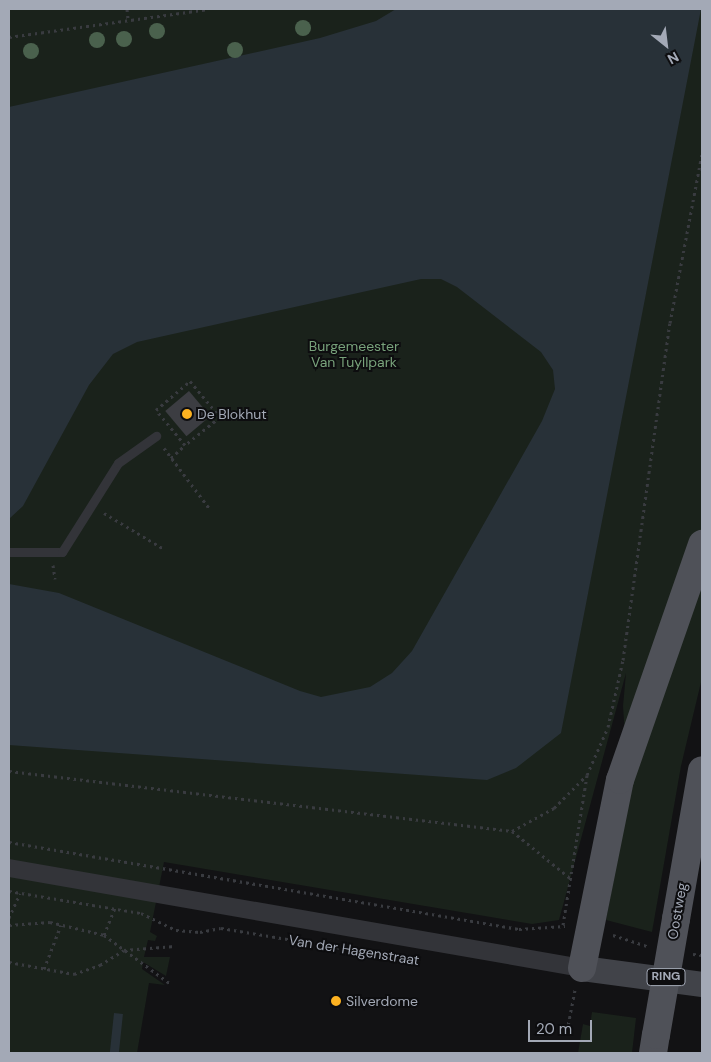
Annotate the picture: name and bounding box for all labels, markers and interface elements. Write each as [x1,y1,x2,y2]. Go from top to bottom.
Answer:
north arrow [641,20,691,70]
text: N [664,48,682,68]
park label: Burgemeester Van Tuyllpark [309,338,399,371]
place label: De Blokhut [197,406,267,422]
marker: De Blokhut [181,408,193,420]
street label: Oostweg [664,881,690,941]
street label: Van der Hagenstraat [287,931,421,969]
road number: RING [646,968,686,986]
place label: Silverdome [346,993,418,1009]
marker: Silverdome [330,995,342,1007]
scale bar [531,1010,595,1042]
text: 20 m [536,1019,572,1039]

